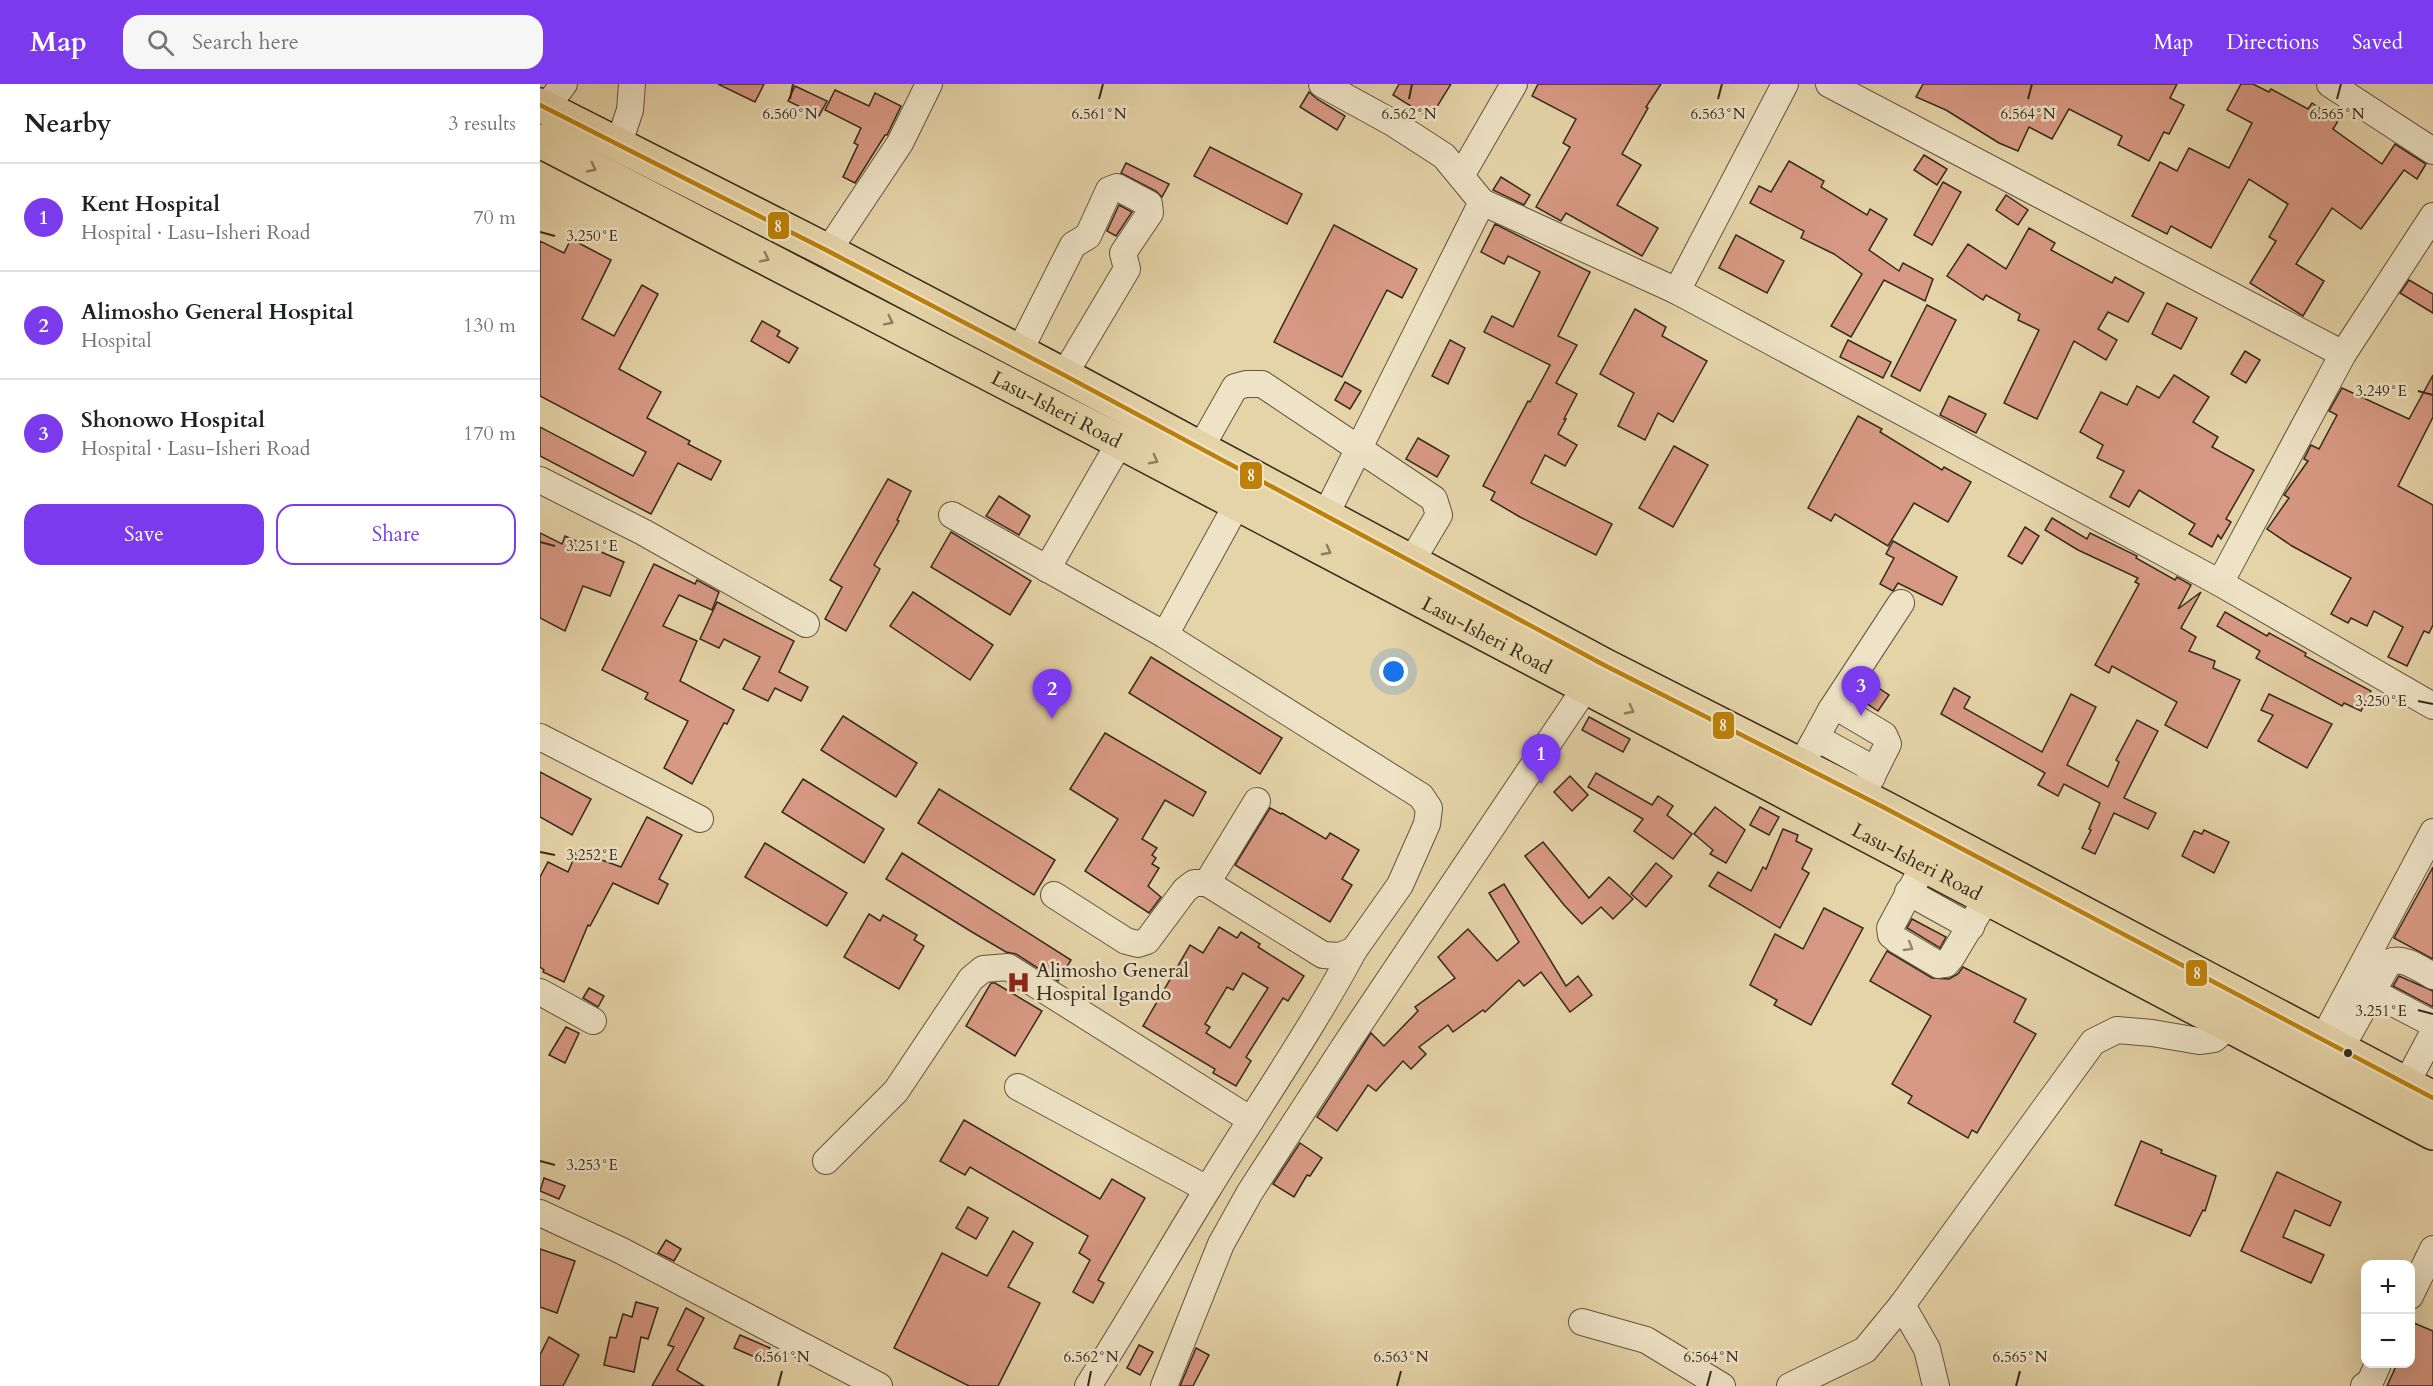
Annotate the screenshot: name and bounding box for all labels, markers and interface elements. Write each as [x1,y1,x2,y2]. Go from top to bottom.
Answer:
search box [123,15,543,69]
text: Map [30,23,87,61]
icon: search [144,26,177,59]
text: Search here [192,27,299,57]
text: Map [2153,28,2193,57]
text: Directions [2226,28,2319,57]
text: Saved [2352,28,2403,57]
text: 6.560°N [762,104,818,124]
text: 6.561°N [1071,104,1127,124]
text: 6.562°N [1381,104,1437,124]
text: 6.563°N [1690,104,1746,124]
text: 6.564°N [2000,104,2056,124]
text: 6.565°N [2309,104,2365,124]
text: Nearby [24,106,112,141]
text: 3 results [448,110,516,137]
one-way arrow [586,161,596,172]
text: Kent Hospital [81,189,220,219]
text: 1 [38,204,49,231]
text: 70 m [473,204,516,231]
line badge: 8 [767,211,790,240]
text: 8 [774,216,782,238]
text: Hospital · Lasu-Isheri Road [81,219,311,246]
text: 3.250°E [566,226,618,246]
one-way arrow [759,251,769,262]
text: Alimosho General Hospital [81,297,354,327]
text: 2 [38,312,49,339]
text: 130 m [463,312,516,339]
one-way arrow [882,314,893,326]
text: Hospital [81,327,152,354]
street label: Lasu-Isheri Road [987,365,1126,455]
text: 3.249°E [2355,381,2407,401]
text: Shonowo Hospital [81,405,265,435]
text: 3 [38,420,49,447]
text: 170 m [463,420,516,447]
text: Hospital · Lasu-Isheri Road [81,435,311,462]
one-way arrow [1148,453,1159,464]
line badge: 8 [1239,461,1263,490]
text: 8 [1247,465,1255,487]
button: Save [24,504,264,565]
button: Share [276,504,516,565]
text: 3.251°E [566,536,618,556]
one-way arrow [1321,544,1332,556]
street label: Lasu-Isheri Road [1417,590,1557,681]
your location [1379,657,1408,686]
pin: 3 [1842,666,1880,716]
pin: 2 [1032,670,1072,719]
text: 3.250°E [2355,691,2407,711]
one-way arrow [1624,703,1634,714]
line badge: 8 [1712,711,1735,740]
text: 8 [1719,715,1727,737]
pin: 1 [1522,734,1560,784]
street label: Lasu-Isheri Road [1847,817,1987,907]
text: 3.252°E [566,845,618,865]
one-way arrow [1903,940,1913,951]
place label: Alimosho General Hospital Igando [1036,957,1189,1007]
line badge: 8 [2185,959,2208,987]
text: 8 [2193,963,2201,985]
hospital icon: Alimosho General Hospital Igando [1005,969,1031,995]
text: 3.251°E [2355,1001,2407,1021]
unlabelled marker [2342,1047,2354,1059]
text: 3.253°E [566,1155,618,1175]
map controls [2361,1260,2415,1368]
button: + [2361,1260,2415,1314]
button: − [2361,1314,2415,1368]
text: 6.561°N [754,1347,810,1367]
text: 6.562°N [1063,1347,1119,1367]
text: 6.563°N [1373,1347,1429,1367]
text: 6.564°N [1683,1347,1739,1367]
text: 6.565°N [1992,1347,2048,1367]

